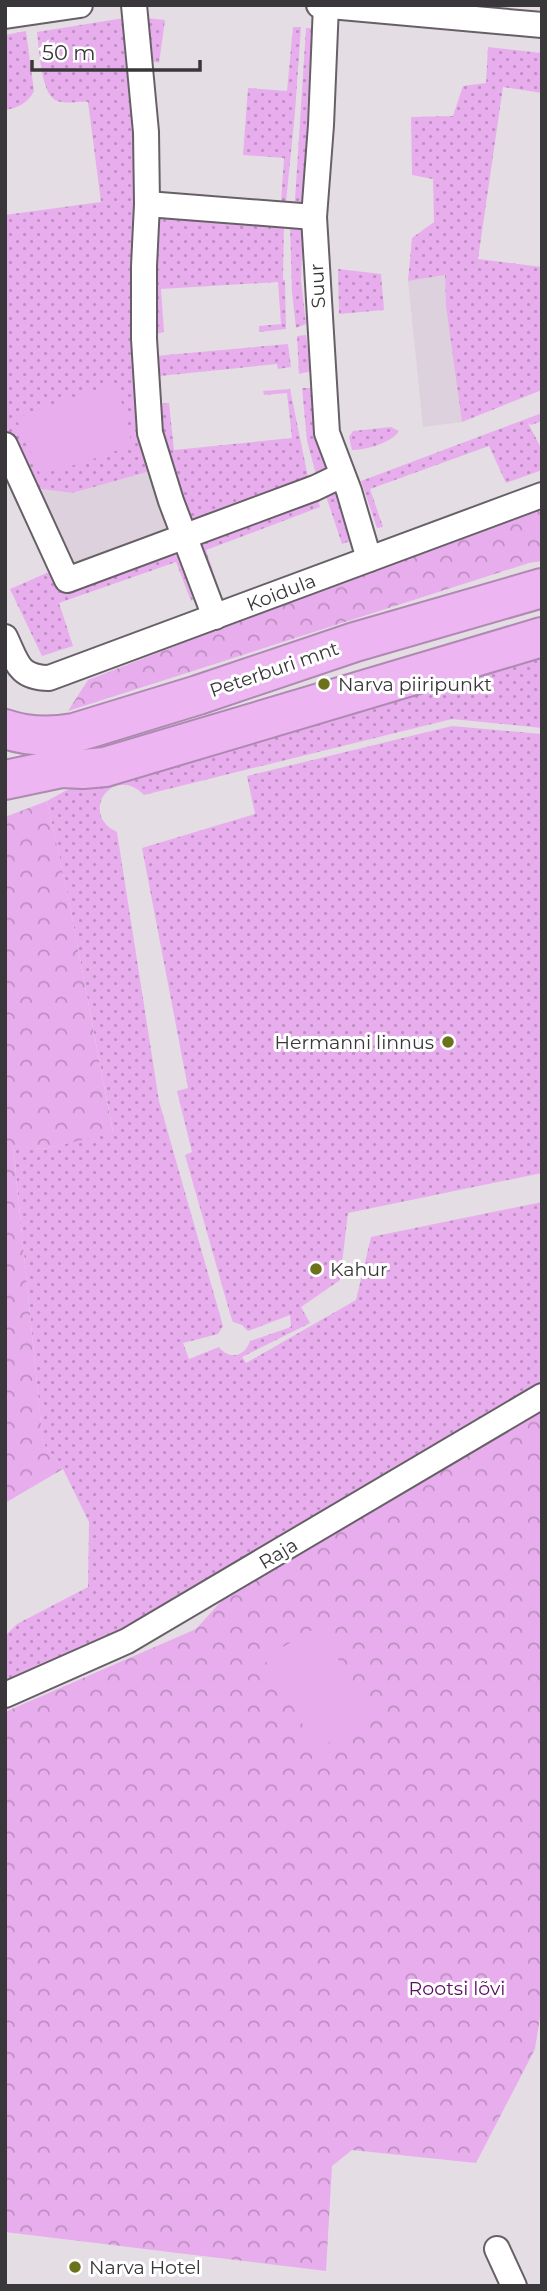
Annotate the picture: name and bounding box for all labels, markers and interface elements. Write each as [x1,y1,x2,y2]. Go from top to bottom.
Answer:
scale bar [32,28,200,72]
text: 50 m [42,40,96,65]
street label: Suur [305,263,330,309]
street label: Koidula [243,569,319,616]
street label: Peterburi mnt [207,637,342,702]
place label: Narva piiripunkt [338,673,492,696]
marker: Narva piiripunkt [316,676,332,692]
place label: Hermanni linnus [275,1031,434,1054]
marker: Hermanni linnus [440,1034,456,1050]
place label: Kahur [330,1258,388,1281]
marker: Kahur [308,1261,324,1277]
street label: Raja [255,1533,302,1574]
park label: Rootsi lõvi [409,1977,505,2000]
place label: Narva Hotel [89,2256,201,2279]
marker: Narva Hotel [67,2259,83,2275]

